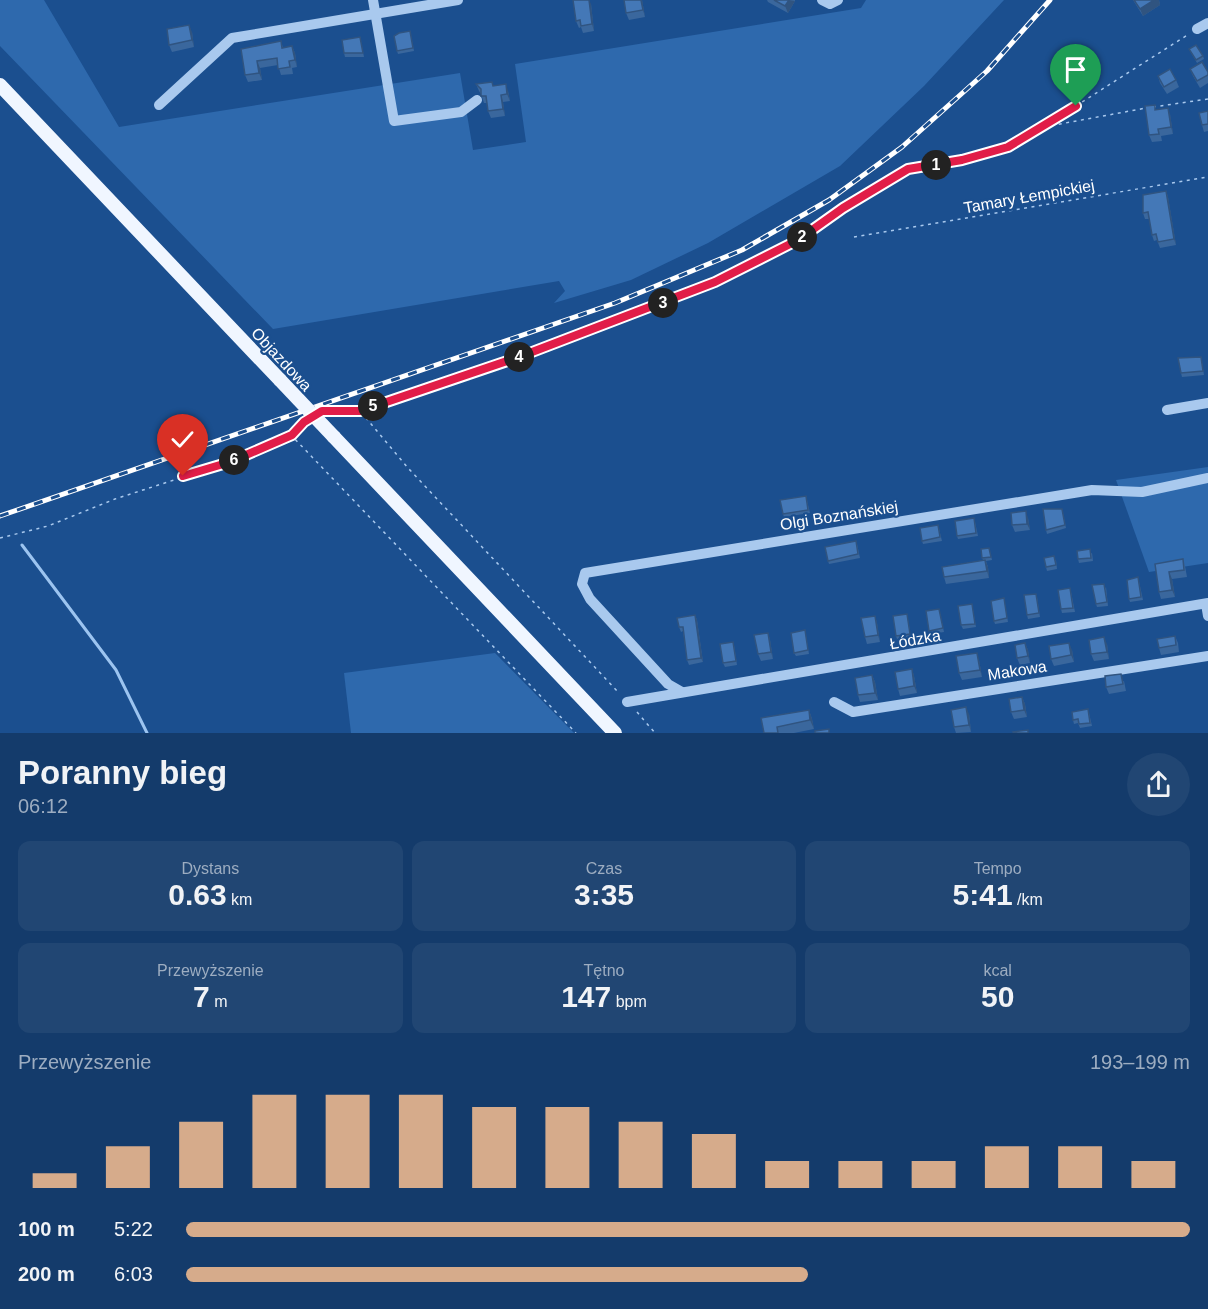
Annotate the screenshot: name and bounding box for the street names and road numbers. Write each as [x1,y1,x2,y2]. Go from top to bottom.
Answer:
street label: Tamary Łempickiej [962,177,1096,216]
street label: Objazdowa [248,324,315,394]
street label: Olgi Boznańskiej [779,498,899,533]
street label: Łódzka [888,627,942,652]
street label: Makowa [986,657,1048,684]

